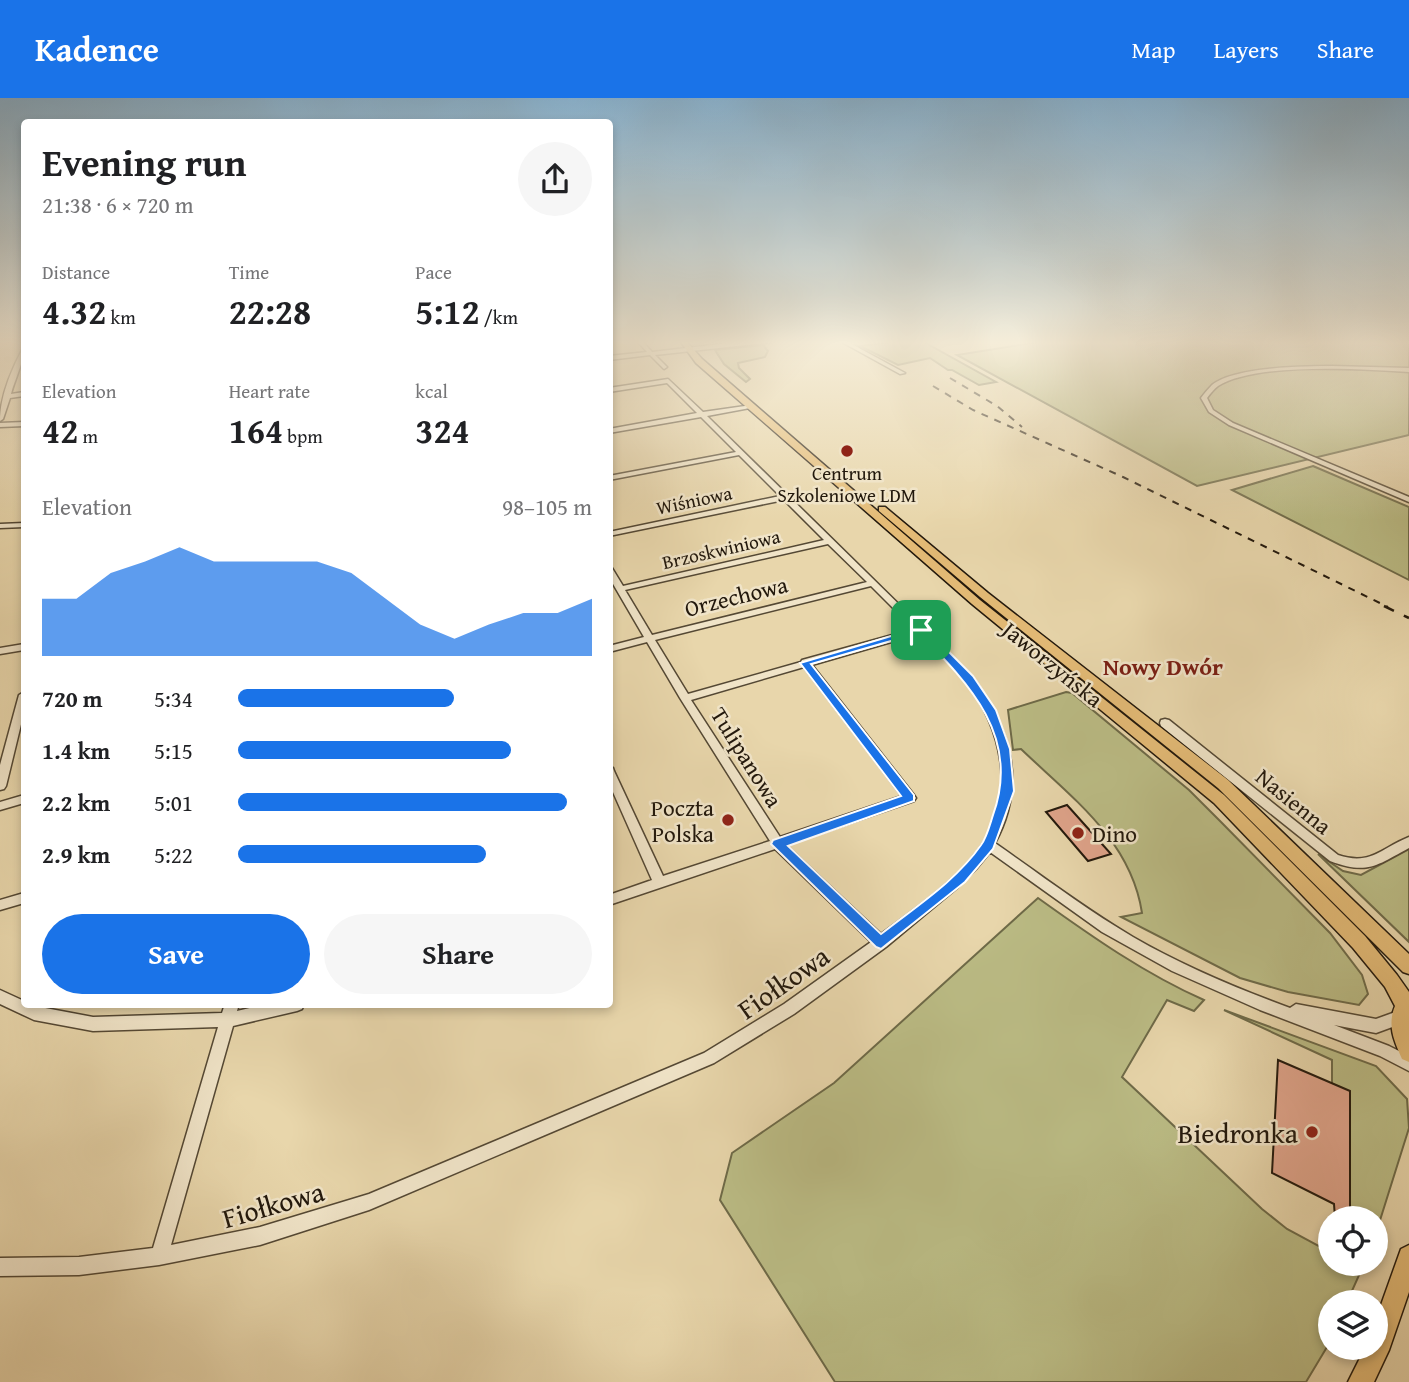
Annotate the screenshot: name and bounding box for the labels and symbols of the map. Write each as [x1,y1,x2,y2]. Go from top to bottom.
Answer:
marker: Centrum Szkoleniowe LDM [839,443,855,459]
place label: Centrum Szkoleniowe LDM [778,459,916,509]
street label: Wiśniowa [654,478,734,522]
street label: Brzoskwiniowa [659,522,783,576]
street label: Orzechowa [681,567,791,625]
pin [891,600,951,660]
street label: Jaworzyńska [993,611,1111,715]
district label: Nowy Dwór [1103,649,1223,684]
street label: Tulipanowa [703,700,791,814]
street label: Nasienna [1249,760,1339,842]
place label: Poczta Polska [651,791,714,850]
marker: Poczta Polska [720,812,736,828]
place label: Dino [1092,817,1137,850]
marker: Dino [1070,825,1086,841]
street label: Fiołkowa [729,935,838,1029]
place label: Biedronka [1178,1112,1299,1153]
marker: Biedronka [1304,1124,1320,1140]
street label: Fiołkowa [217,1170,329,1238]

